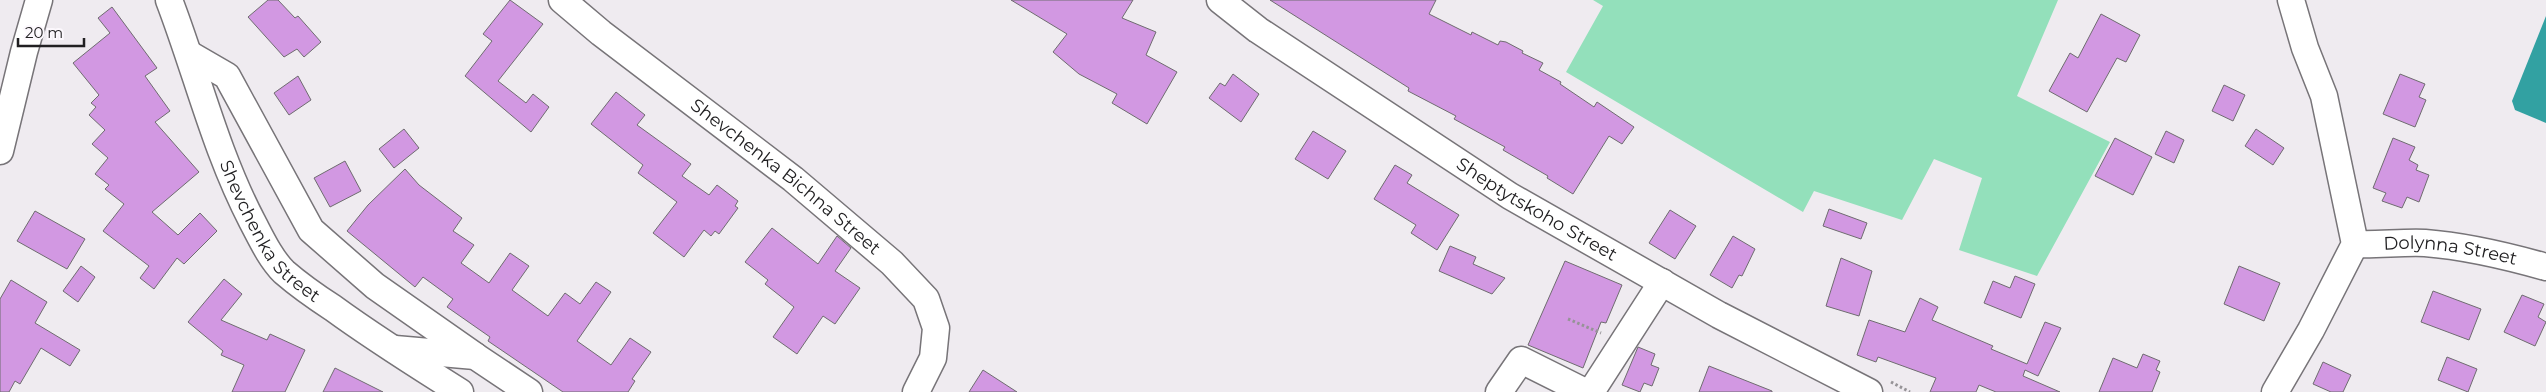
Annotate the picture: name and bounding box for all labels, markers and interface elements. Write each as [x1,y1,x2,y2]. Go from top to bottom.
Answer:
scale bar [18,15,84,47]
text: 20 m [25,23,63,42]
street label: Shevchenka Bichna Street [686,94,885,259]
street label: Sheptytskoho Street [1452,153,1621,266]
street label: Shevchenka Street [215,157,324,307]
street label: Dolynna Street [2383,232,2520,270]

